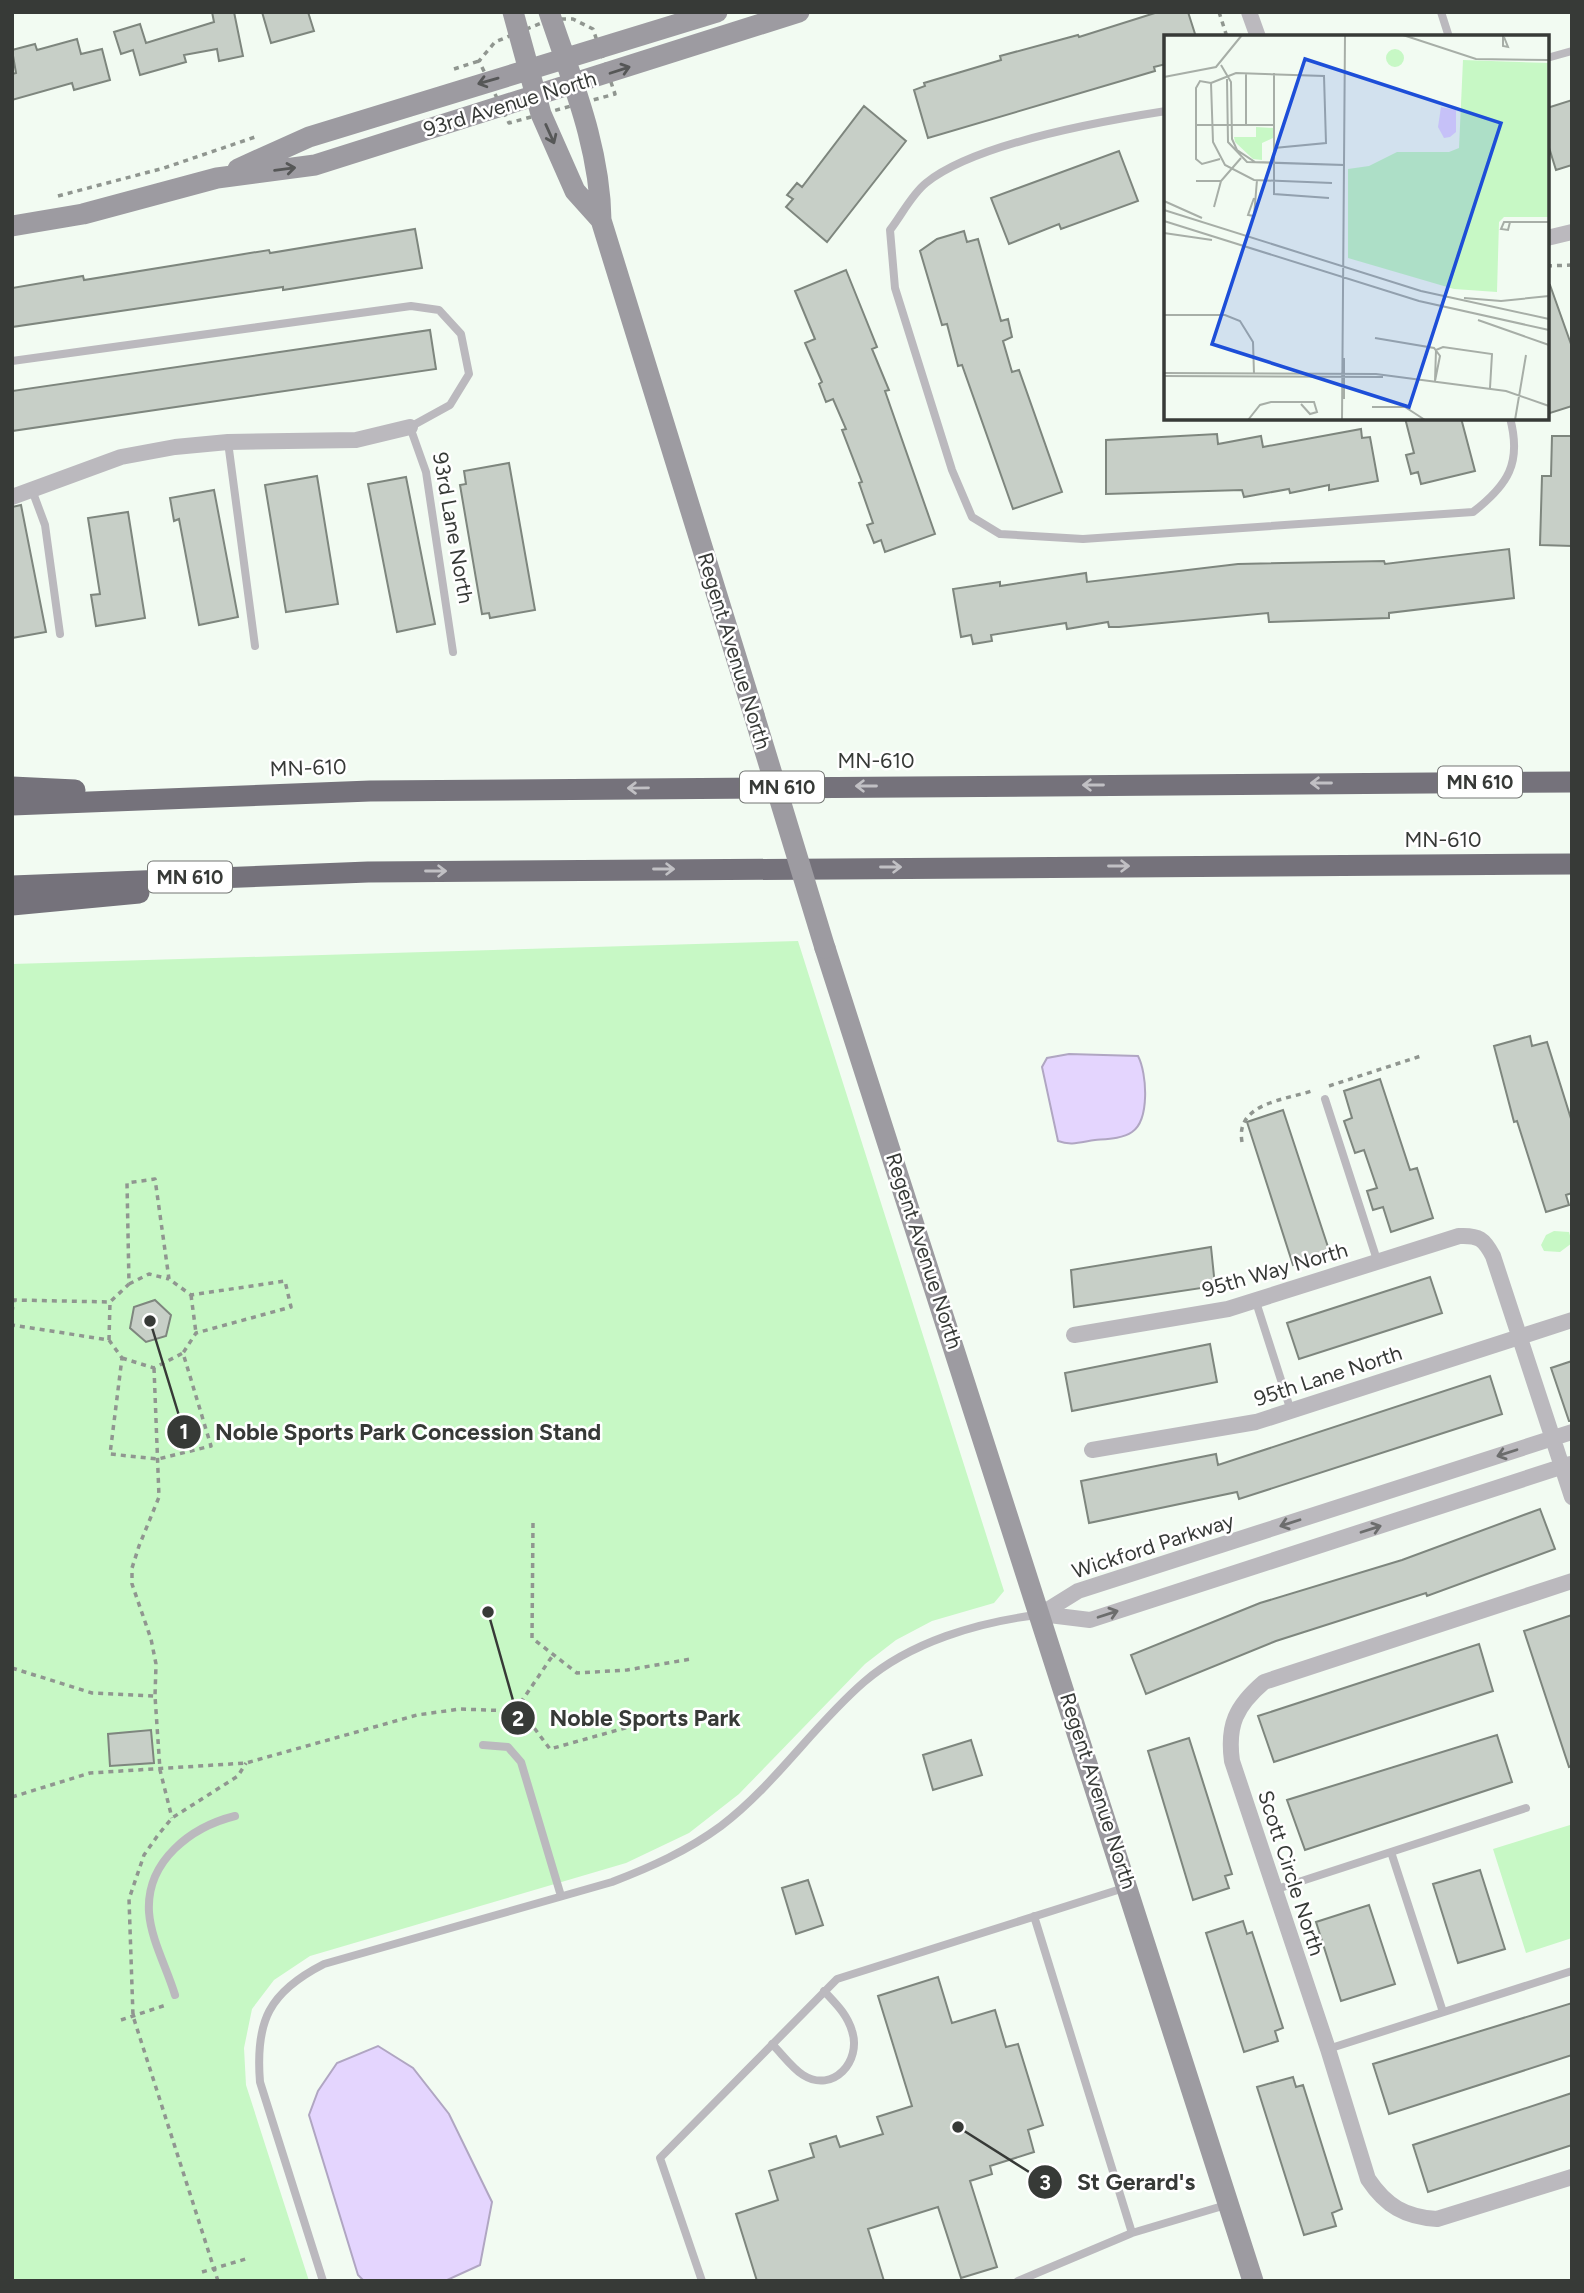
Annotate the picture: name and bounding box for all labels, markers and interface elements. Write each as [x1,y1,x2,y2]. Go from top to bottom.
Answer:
inset map [1164,35,1549,420]
one-way arrow [608,63,630,75]
street label: 93rd Avenue North [420,65,599,142]
one-way arrow [477,75,499,88]
one-way arrow [544,123,557,144]
one-way arrow [273,163,295,176]
street label: 93rd Lane North [428,450,479,605]
street label: Regent Avenue North [693,549,776,752]
street label: MN-610 [838,748,914,773]
street label: MN-610 [269,754,347,781]
road number: MN 610 [1438,766,1522,797]
road number: MN 610 [740,772,824,802]
one-way arrow [1309,776,1332,790]
one-way arrow [1082,778,1105,792]
one-way arrow [854,779,877,793]
one-way arrow [627,781,650,795]
street label: MN-610 [1405,827,1481,852]
one-way arrow [1107,859,1130,873]
one-way arrow [880,861,903,874]
road number: MN 610 [148,862,232,892]
one-way arrow [652,862,675,876]
one-way arrow [425,864,448,878]
street label: Regent Avenue North [881,1150,968,1352]
street label: 95th Way North [1199,1237,1350,1302]
street label: 95th Lane North [1251,1340,1405,1411]
callout: Noble Sports Park Concession Stand [166,1410,615,1454]
text: Noble Sports Park Concession Stand [215,1418,601,1446]
text: 1 [180,1419,188,1444]
one-way arrow [1496,1448,1518,1460]
street label: Wickford Parkway [1069,1508,1237,1583]
one-way arrow [1280,1517,1302,1530]
one-way arrow [1360,1521,1382,1534]
one-way arrow [1097,1606,1119,1619]
street label: Regent Avenue North [1055,1690,1142,1892]
callout: Noble Sports Park [501,1696,755,1740]
text: Noble Sports Park [549,1704,741,1732]
text: 2 [512,1706,524,1731]
street label: Scott Circle North [1253,1787,1330,1959]
callout: St Gerard's [1028,2160,1209,2204]
text: St Gerard's [1077,2168,1195,2196]
text: 3 [1039,2170,1051,2195]

